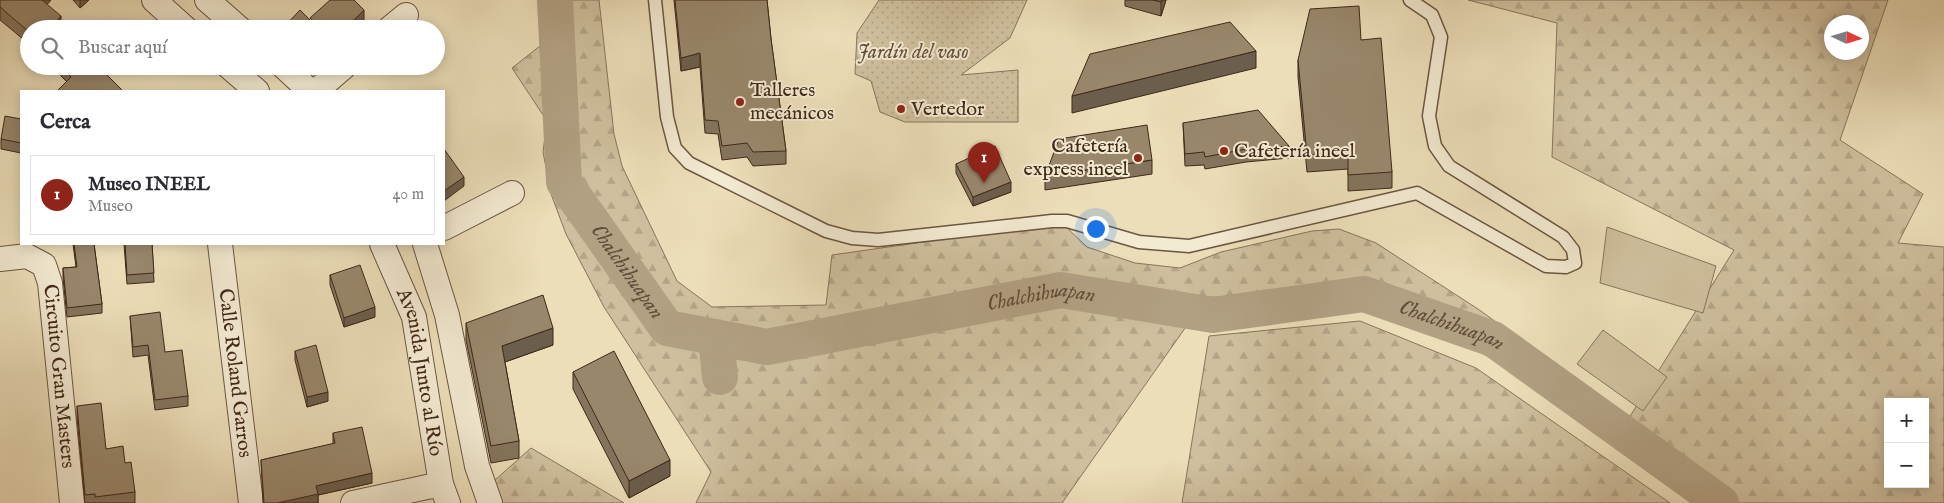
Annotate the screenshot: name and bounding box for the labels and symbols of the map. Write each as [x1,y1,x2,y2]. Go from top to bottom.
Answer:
north arrow [1824,15,1869,60]
park label: Jardín del vaso [857,40,969,65]
place label: Talleres mecánicos [750,78,834,126]
marker: Talleres mecánicos [734,96,746,108]
place label: Vertedor [910,97,985,122]
marker: Vertedor [895,103,907,115]
place label: Cafetería express ineel [1024,134,1129,182]
place label: Cafetería ineel [1234,139,1355,164]
pin: 1 [968,142,1000,183]
marker: Cafetería ineel [1218,145,1230,157]
marker: Cafetería express ineel [1132,152,1144,164]
your location [1083,216,1109,242]
water label: Chalchihuapan [584,219,670,325]
water label: Chalchihuapan [985,276,1098,318]
street label: Circuito Gran Masters [38,283,81,469]
street label: Avenida Junto al Río [390,283,449,458]
street label: Calle Roland Garros [213,287,258,459]
water label: Chalchihuapan [1396,294,1510,357]

